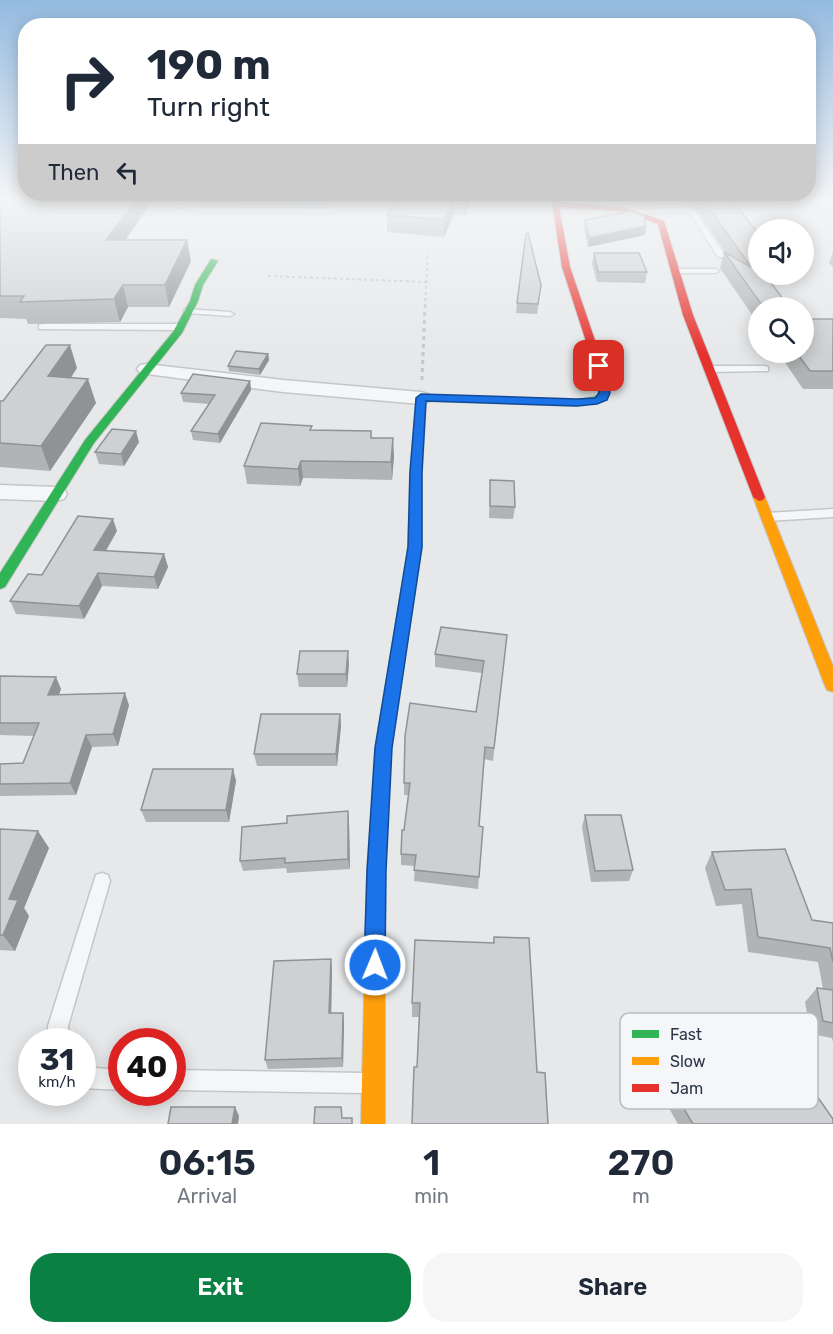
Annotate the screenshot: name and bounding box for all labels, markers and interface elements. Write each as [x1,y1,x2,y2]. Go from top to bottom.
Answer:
text: 190 m [147,40,271,90]
icon: right [48,42,126,120]
text: Turn right [147,91,270,123]
icon: left [111,156,144,189]
text: Then [48,159,99,186]
map controls [748,219,814,363]
button: sound [748,219,814,285]
button: search [748,297,814,363]
pin [573,340,624,391]
icon: arrive [582,349,615,382]
position arrow [343,933,407,997]
legend [620,1013,818,1109]
text: Fast [670,1025,702,1044]
speed limit sign: 40 [108,1028,186,1106]
text: 31 [40,1042,74,1078]
text: Slow [670,1052,706,1071]
text: km/h [38,1073,76,1091]
text: Jam [670,1079,703,1098]
text: 06:15 [159,1141,256,1184]
text: 1 [423,1141,440,1184]
text: 270 [608,1141,674,1184]
text: Arrival [177,1184,237,1208]
text: min [414,1184,449,1208]
text: m [632,1184,650,1208]
button: Exit [30,1253,411,1322]
button: Share [423,1253,803,1322]

